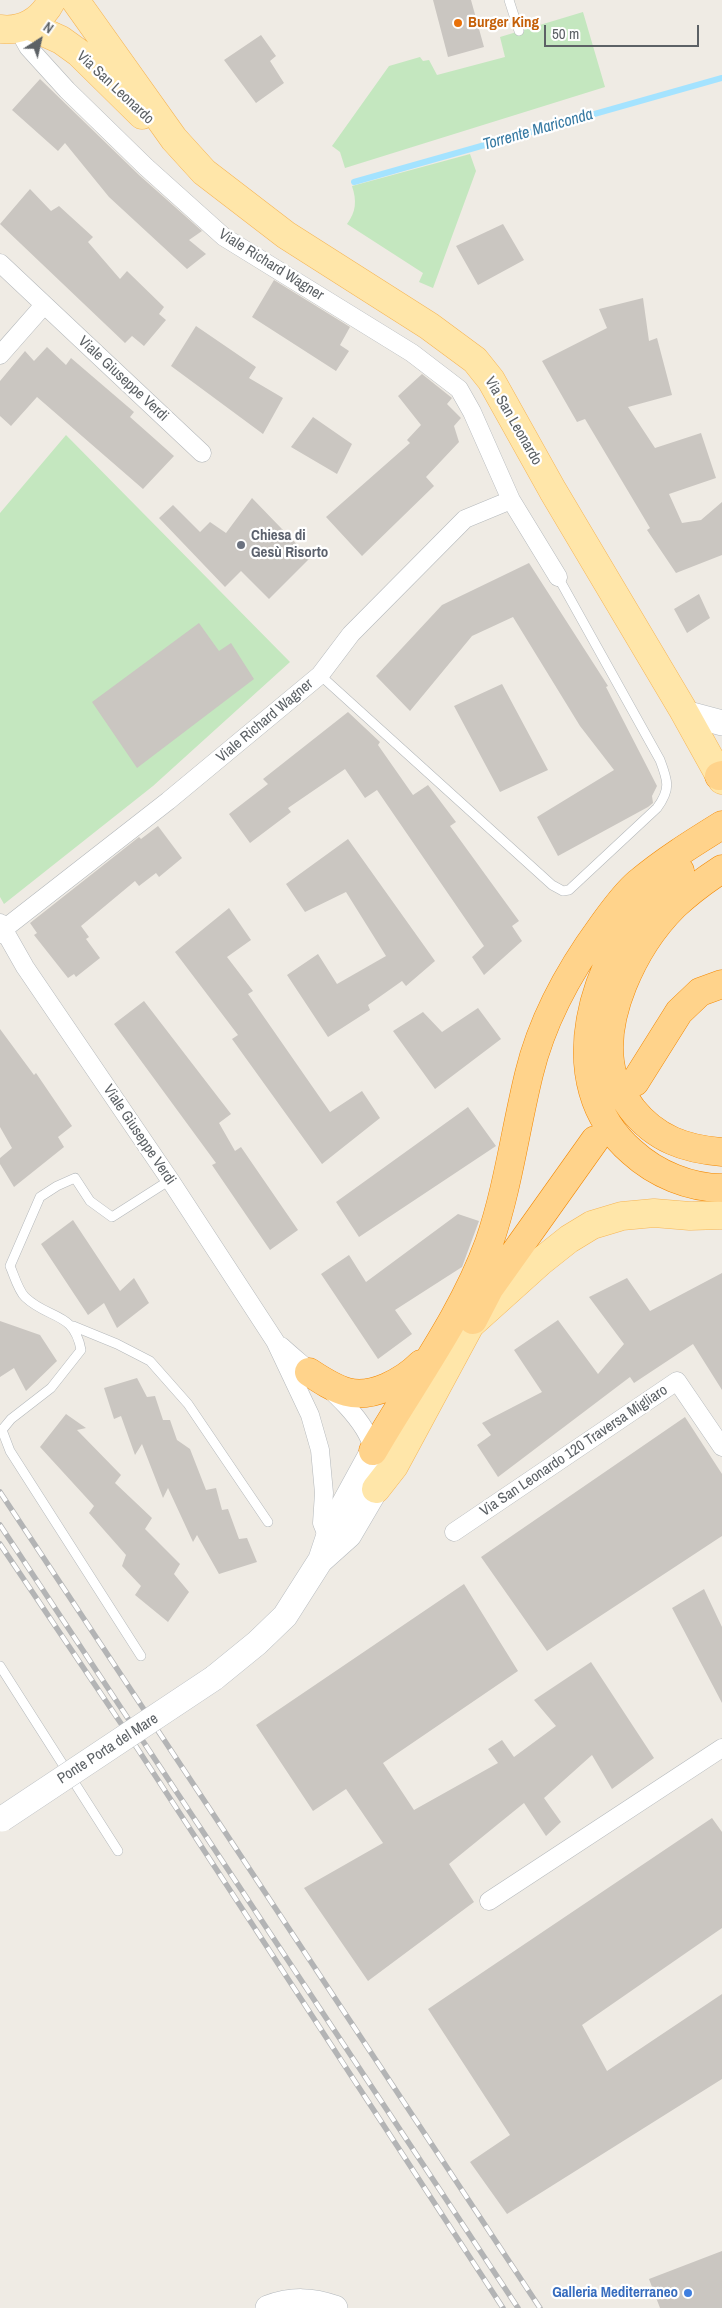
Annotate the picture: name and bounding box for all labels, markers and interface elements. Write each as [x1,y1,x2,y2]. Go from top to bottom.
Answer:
place label: Burger King [468,14,539,32]
north arrow [15,15,65,65]
scale bar [547,15,702,47]
marker: Burger King [452,17,464,29]
text: N [40,18,57,37]
text: 50 m [552,23,579,44]
street label: Via San Leonardo [73,48,157,128]
water label: Torrente Mariconda [481,105,595,155]
street label: Viale Richard Wagner [215,225,327,305]
street label: Viale Giuseppe Verdi [74,333,172,425]
street label: Via San Leonardo [480,374,546,468]
place label: Chiesa di Gesù Risorto [251,527,328,562]
marker: Chiesa di Gesù Risorto [235,539,247,551]
street label: Viale Richard Wagner [213,675,317,767]
street label: Viale Giuseppe Verdi [99,1082,179,1188]
street label: Via San Leonardo 120 Traversa Migliaro [477,1381,671,1521]
street label: Ponte Porta del Mare [54,1710,162,1788]
place label: Galleria Mediterraneo [552,2284,678,2302]
marker: Galleria Mediterraneo [682,2287,694,2299]

